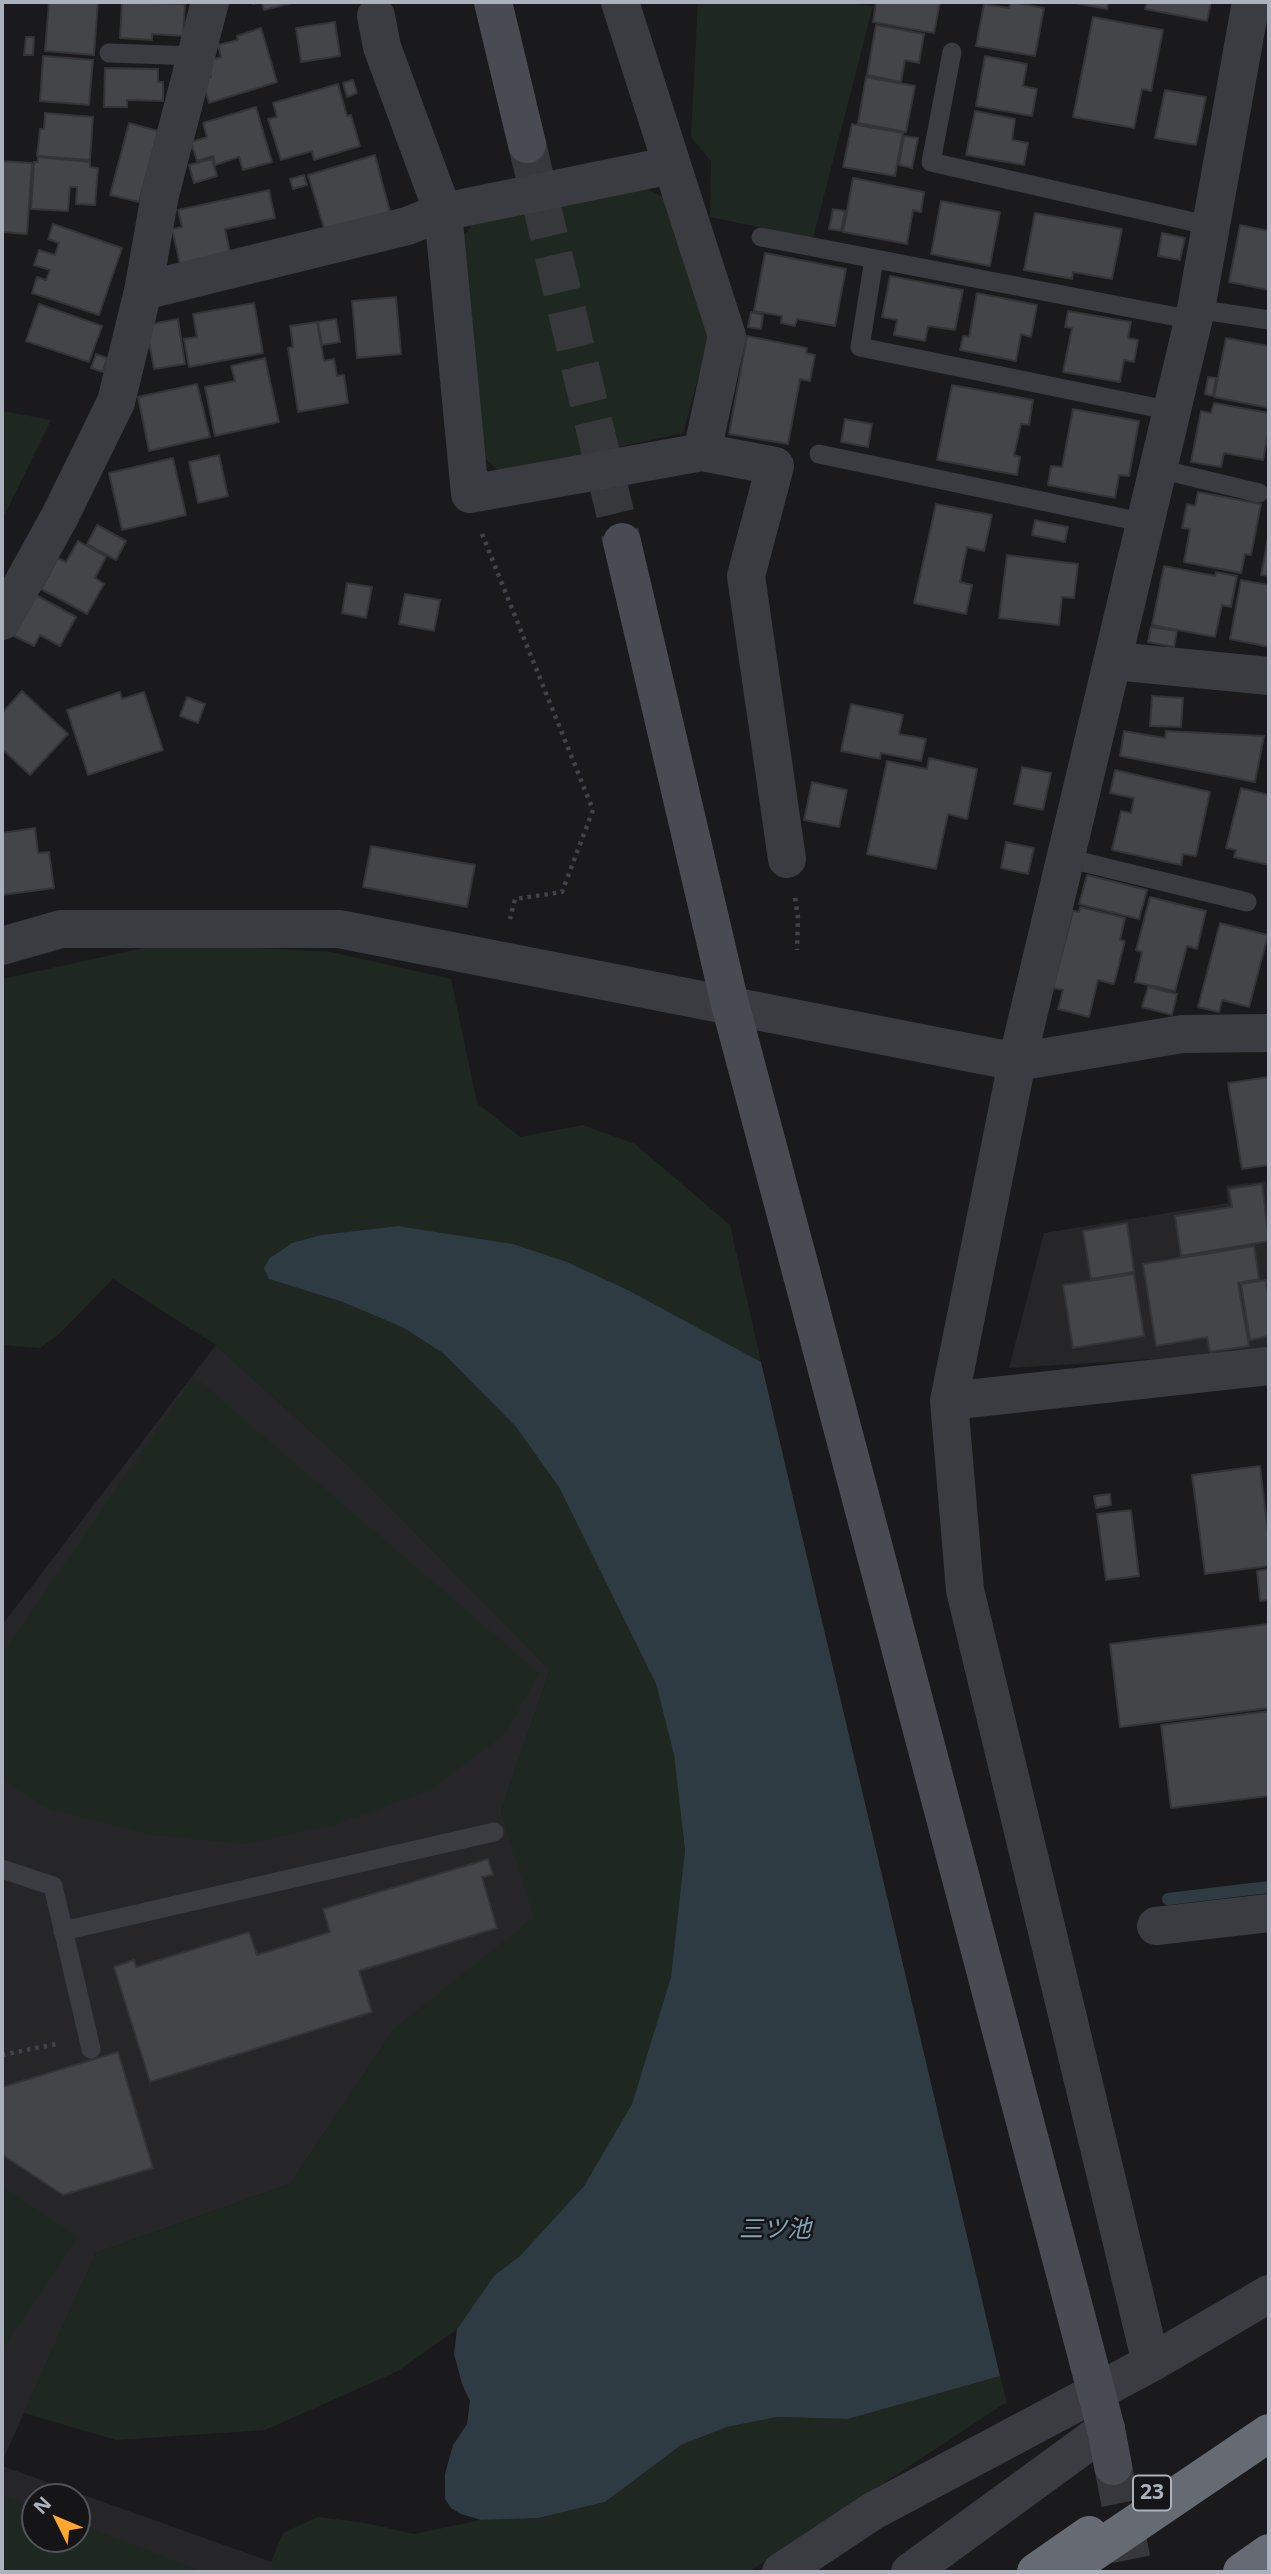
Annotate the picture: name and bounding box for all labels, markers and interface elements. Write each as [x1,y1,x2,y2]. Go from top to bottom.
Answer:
water label: 三ツ池 [739,2216,811,2244]
road number: 23 [1133,2476,1171,2510]
north arrow [21,2483,91,2553]
text: N [27,2491,57,2520]

